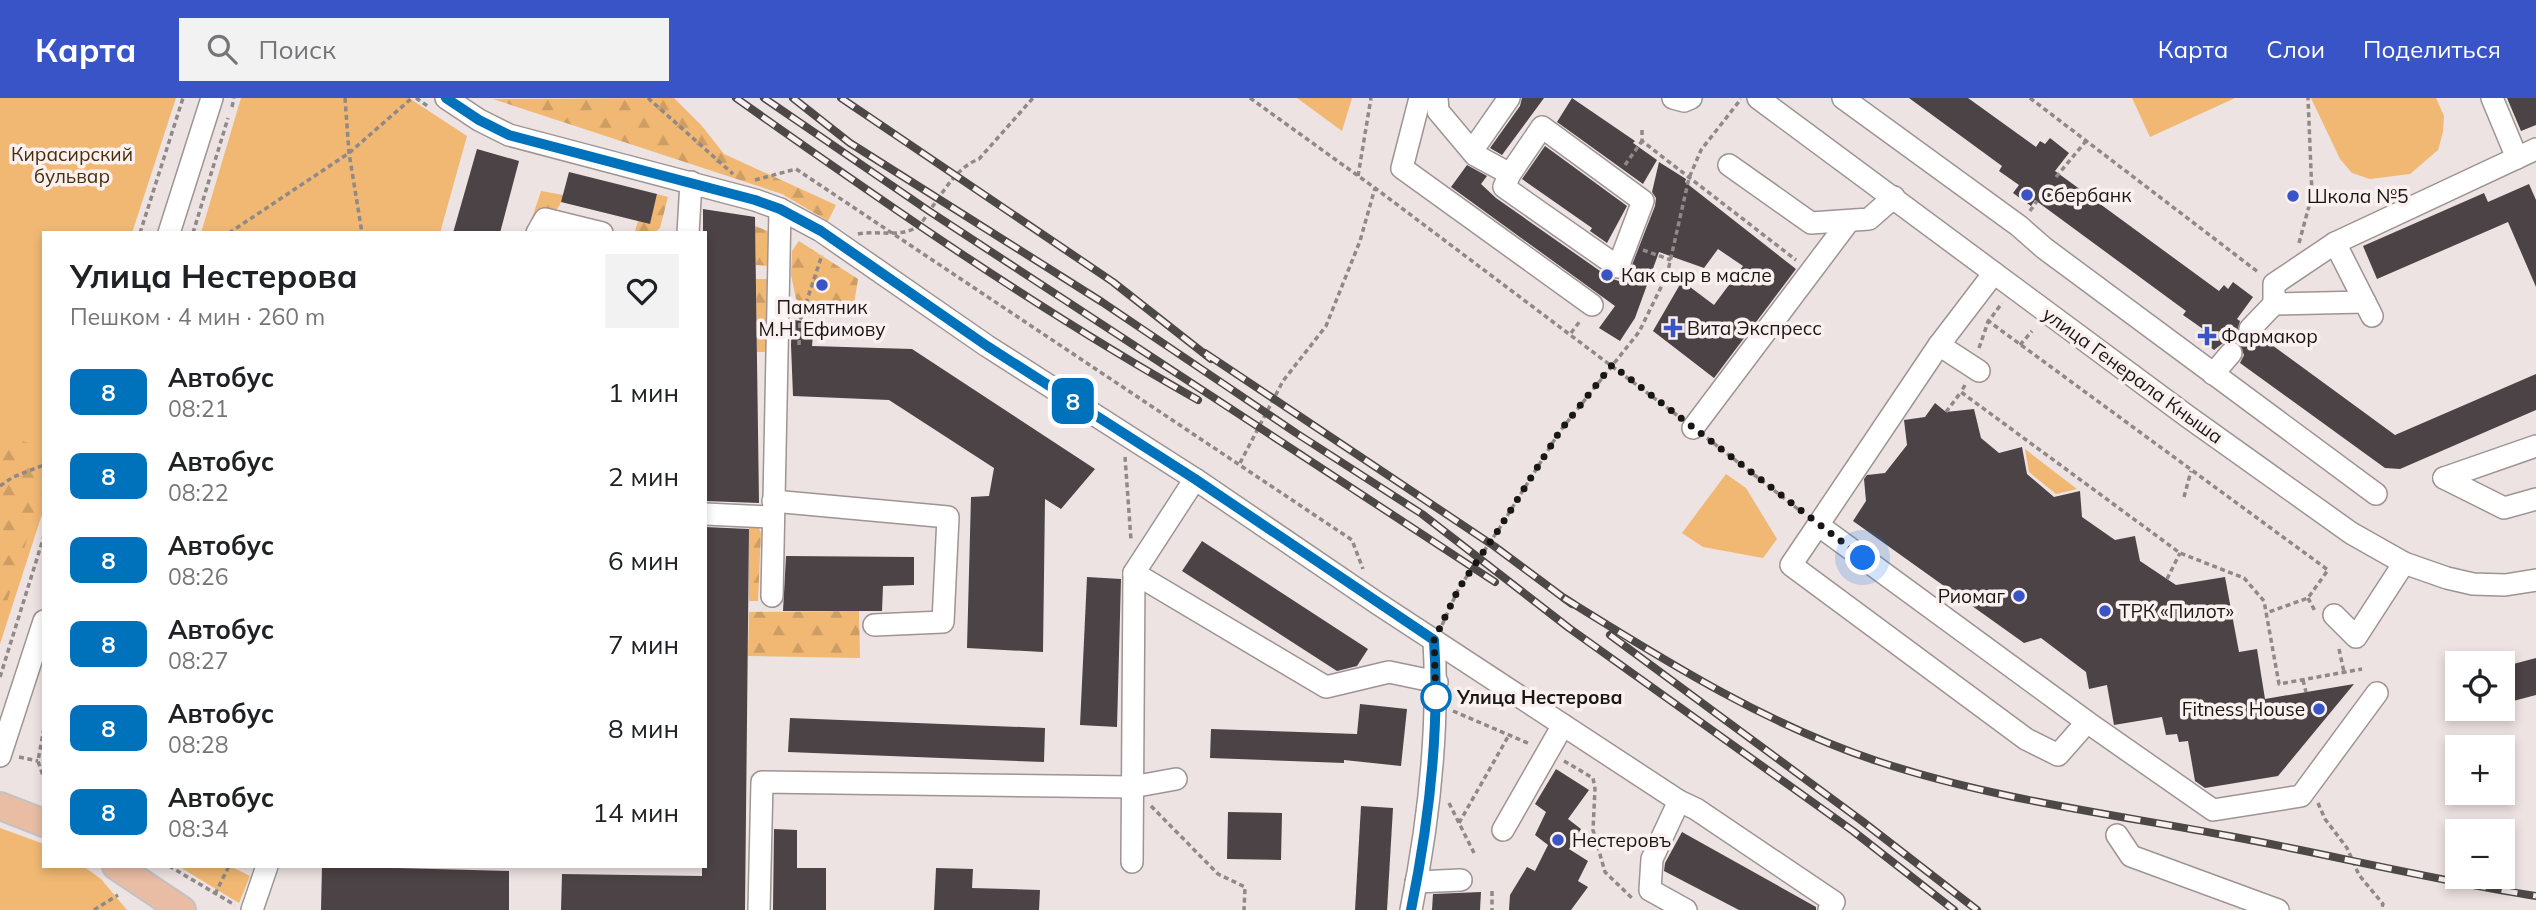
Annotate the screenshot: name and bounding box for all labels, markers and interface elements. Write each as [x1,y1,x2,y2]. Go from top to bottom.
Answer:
search box [179,18,669,81]
text: Карта [35,29,137,70]
icon: search [203,30,241,68]
text: Поиск [259,33,336,66]
text: Карта [2158,34,2228,64]
text: Слои [2266,34,2325,64]
text: Поделиться [2363,34,2501,64]
park label: Кирасирский бульвар [11,142,133,188]
place label: Сбербанк [2041,183,2132,207]
place label: Школа №5 [2307,184,2408,208]
marker: Сбербанк [2019,187,2035,203]
marker: Школа №5 [2285,188,2301,204]
button: heart [605,254,679,328]
text: Улица Нестерова [70,255,358,296]
place label: Как сыр в масле [1621,263,1772,287]
marker: Как сыр в масле [1599,267,1615,283]
marker: Памятник М.Н. Ефимову [814,277,830,293]
place label: Памятник М.Н. Ефимову [758,295,886,341]
text: Пешком · 4 мин · 260 m [70,302,325,331]
street label: улица Генерала Кныша [2038,302,2228,448]
place label: Вита Экспресс [1687,316,1822,340]
marker: Вита Экспресс [1665,320,1681,336]
place label: Фармакор [2221,324,2318,348]
marker: Фармакор [2199,328,2215,344]
text: Автобус [168,361,274,394]
text: 1 мин [608,376,679,409]
text: 8 [101,377,116,407]
line badge: 8 [1050,378,1096,424]
text: 8 [1066,386,1080,416]
text: 08:21 [168,394,228,423]
text: Автобус [168,445,274,478]
text: 2 мин [608,460,679,493]
text: 8 [101,461,116,491]
text: 08:22 [168,478,228,507]
text: Автобус [168,529,274,562]
your location [1845,540,1880,575]
text: 6 мин [608,544,679,577]
text: 8 [101,545,116,575]
text: 08:26 [168,562,228,591]
place label: Риомаг [1938,584,2006,608]
marker: Риомаг [2011,588,2027,604]
place label: ТРК «Пилот» [2119,599,2234,623]
marker: ТРК «Пилот» [2097,603,2113,619]
text: Автобус [168,613,274,646]
text: 7 мин [608,628,679,661]
text: 8 [101,629,116,659]
text: 08:27 [168,646,228,675]
map controls [2445,651,2515,889]
button: locate [2445,651,2515,721]
marker: Улица Нестерова [1421,682,1451,712]
place label: Улица Нестерова [1456,685,1623,709]
text: Автобус [168,697,274,730]
place label: Fitness House [2182,697,2305,721]
marker: Fitness House [2311,701,2327,717]
text: 8 мин [608,712,679,745]
text: 8 [101,713,116,743]
text: 08:28 [168,730,228,759]
button: + [2445,735,2515,805]
text: Автобус [168,781,274,814]
text: 14 мин [592,796,679,829]
text: 8 [101,797,116,827]
text: 08:34 [168,814,228,843]
button: − [2445,819,2515,889]
place label: Нестеровъ [1572,828,1671,852]
marker: Нестеровъ [1550,832,1566,848]

